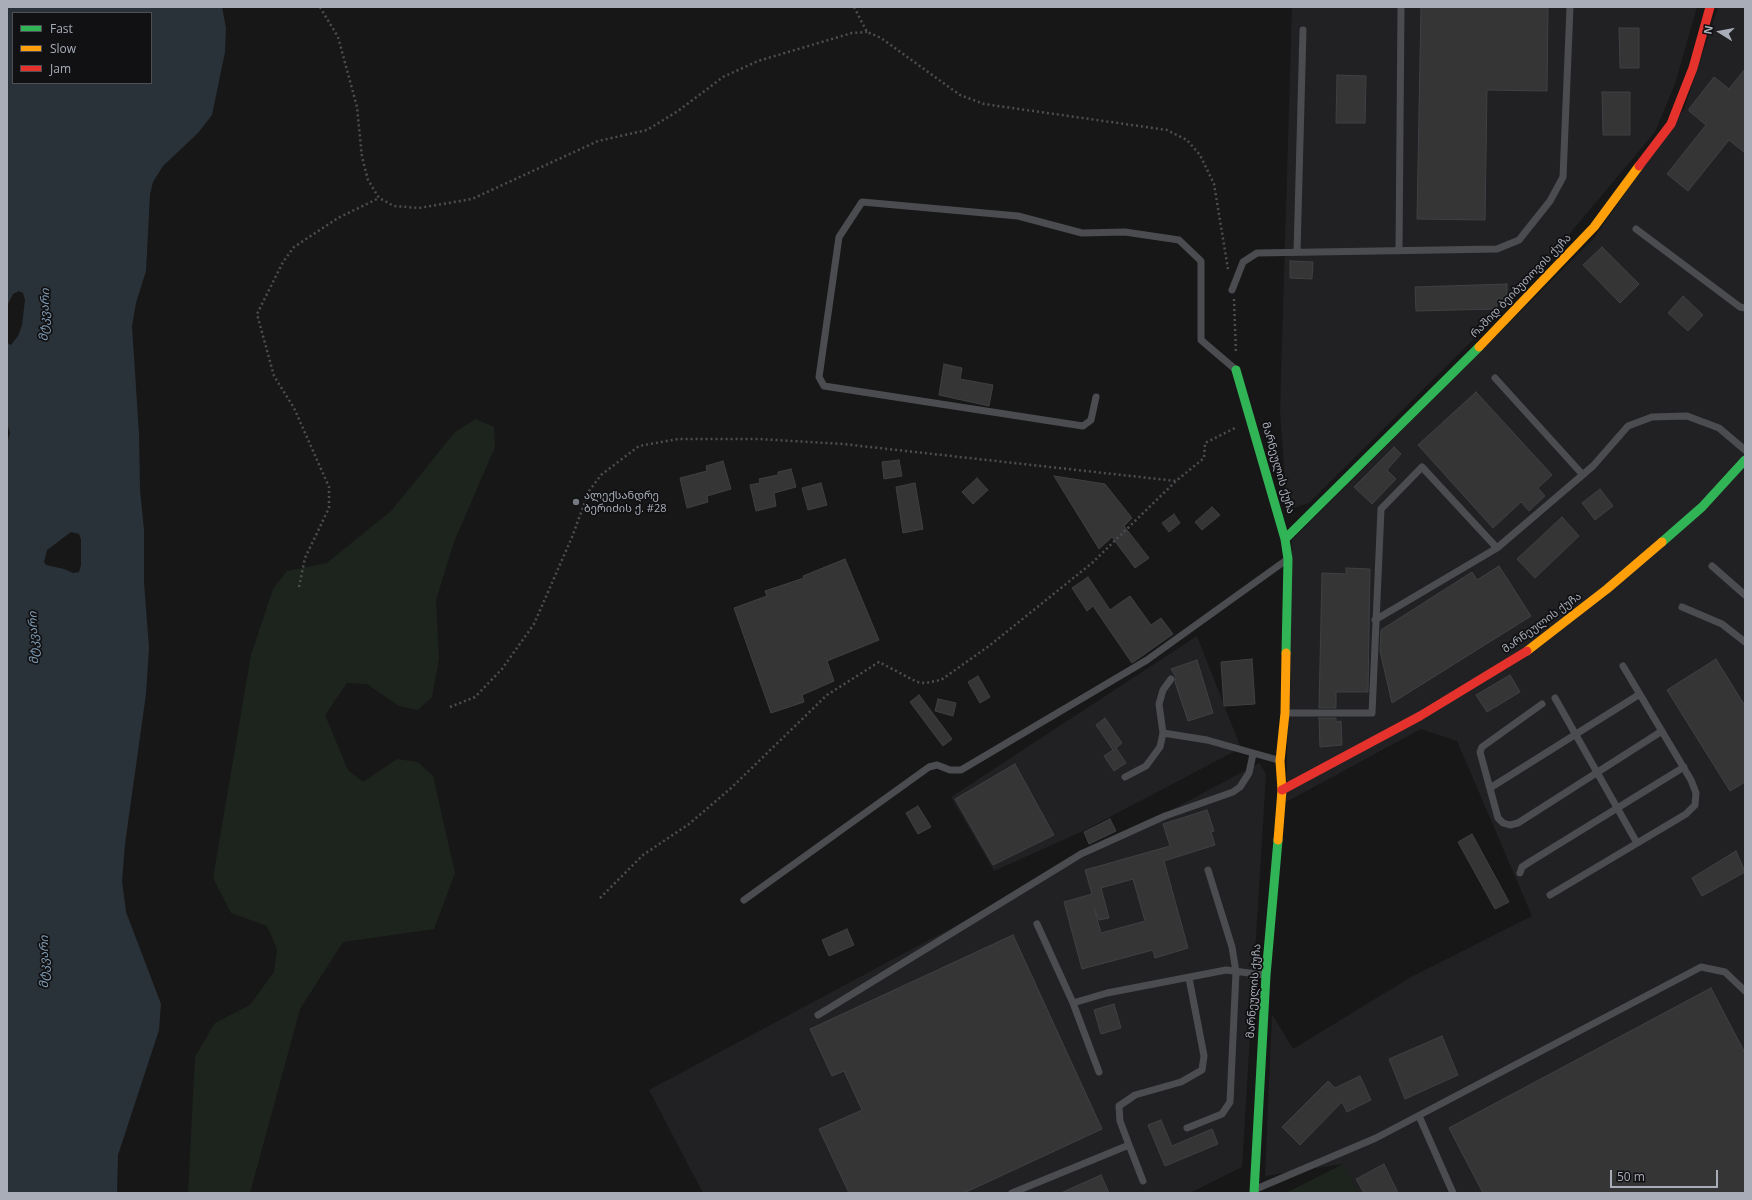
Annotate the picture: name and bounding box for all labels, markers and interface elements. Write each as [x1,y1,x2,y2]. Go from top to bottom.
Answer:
legend [12,12,152,84]
north arrow [1700,12,1740,52]
text: Fast [50,20,73,37]
text: N [1700,24,1716,35]
text: Slow [50,40,76,57]
text: Jam [50,60,71,77]
street label: რაშიდ ბეიბუთოვის ქუჩა [1468,231,1574,341]
water label: მტკვარი [37,288,53,342]
street label: მარნეულის ქუჩა [1259,421,1297,515]
place label: ალექსანდრე ბერიძის ქ. #28 [584,489,667,515]
marker: ალექსანდრე ბერიძის ქ. #28 [571,497,581,507]
street label: მარნეულის ქუჩა [1500,590,1584,656]
water label: მტკვარი [26,611,42,665]
water label: მტკვარი [38,936,52,988]
street label: მარნეულის ქუჩა [1244,943,1264,1039]
scale bar [1612,1162,1720,1188]
text: 50 m [1617,1168,1645,1185]

